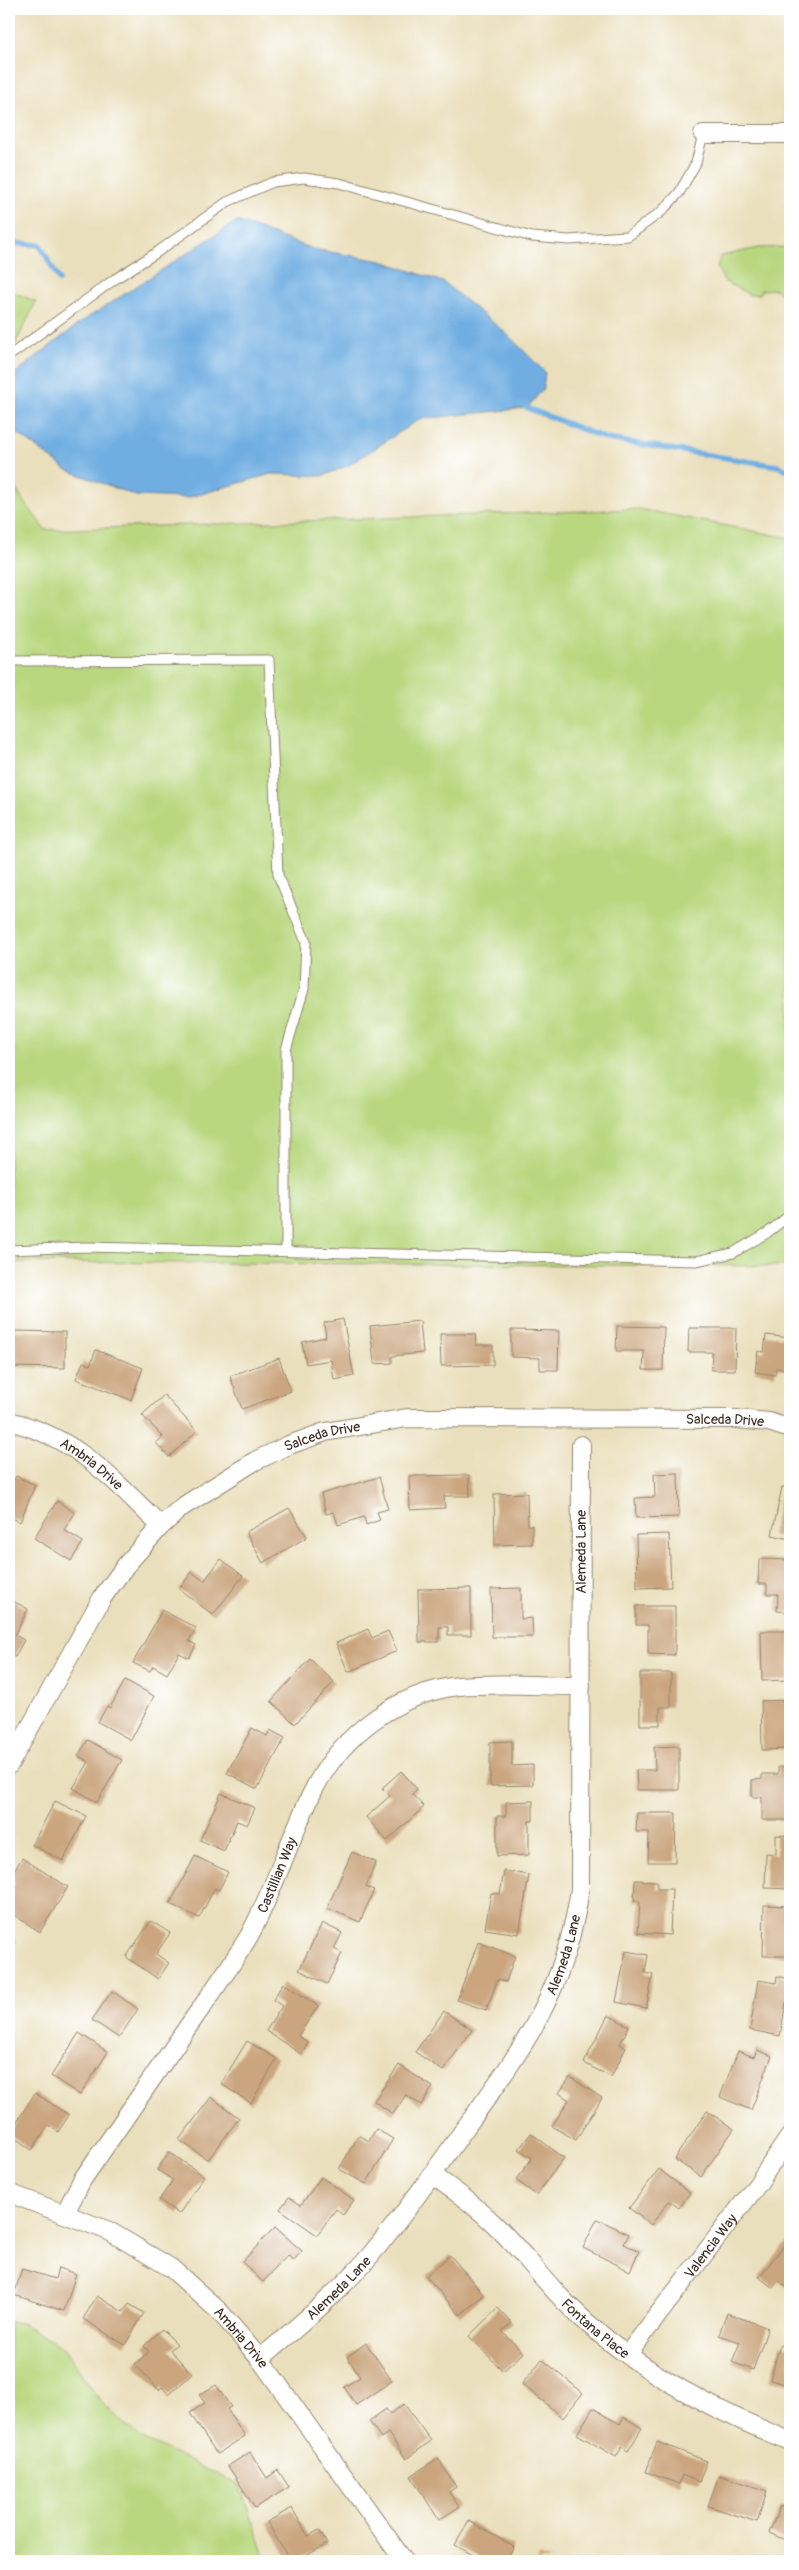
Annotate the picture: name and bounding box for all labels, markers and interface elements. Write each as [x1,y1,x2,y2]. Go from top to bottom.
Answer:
street label: Salceda Drive [686,1410,765,1430]
street label: Salceda Drive [281,1418,361,1455]
street label: Ambria Drive [57,1434,127,1493]
street label: Alemeda Lane [572,1510,589,1594]
street label: Castillian Way [254,1835,300,1915]
street label: Alemeda Lane [542,1913,584,1998]
street label: Valencia Way [681,2210,740,2281]
street label: Alemeda Lane [303,2252,374,2323]
street label: Fontana Place [558,2295,633,2362]
street label: Ambria Drive [211,2303,272,2371]

